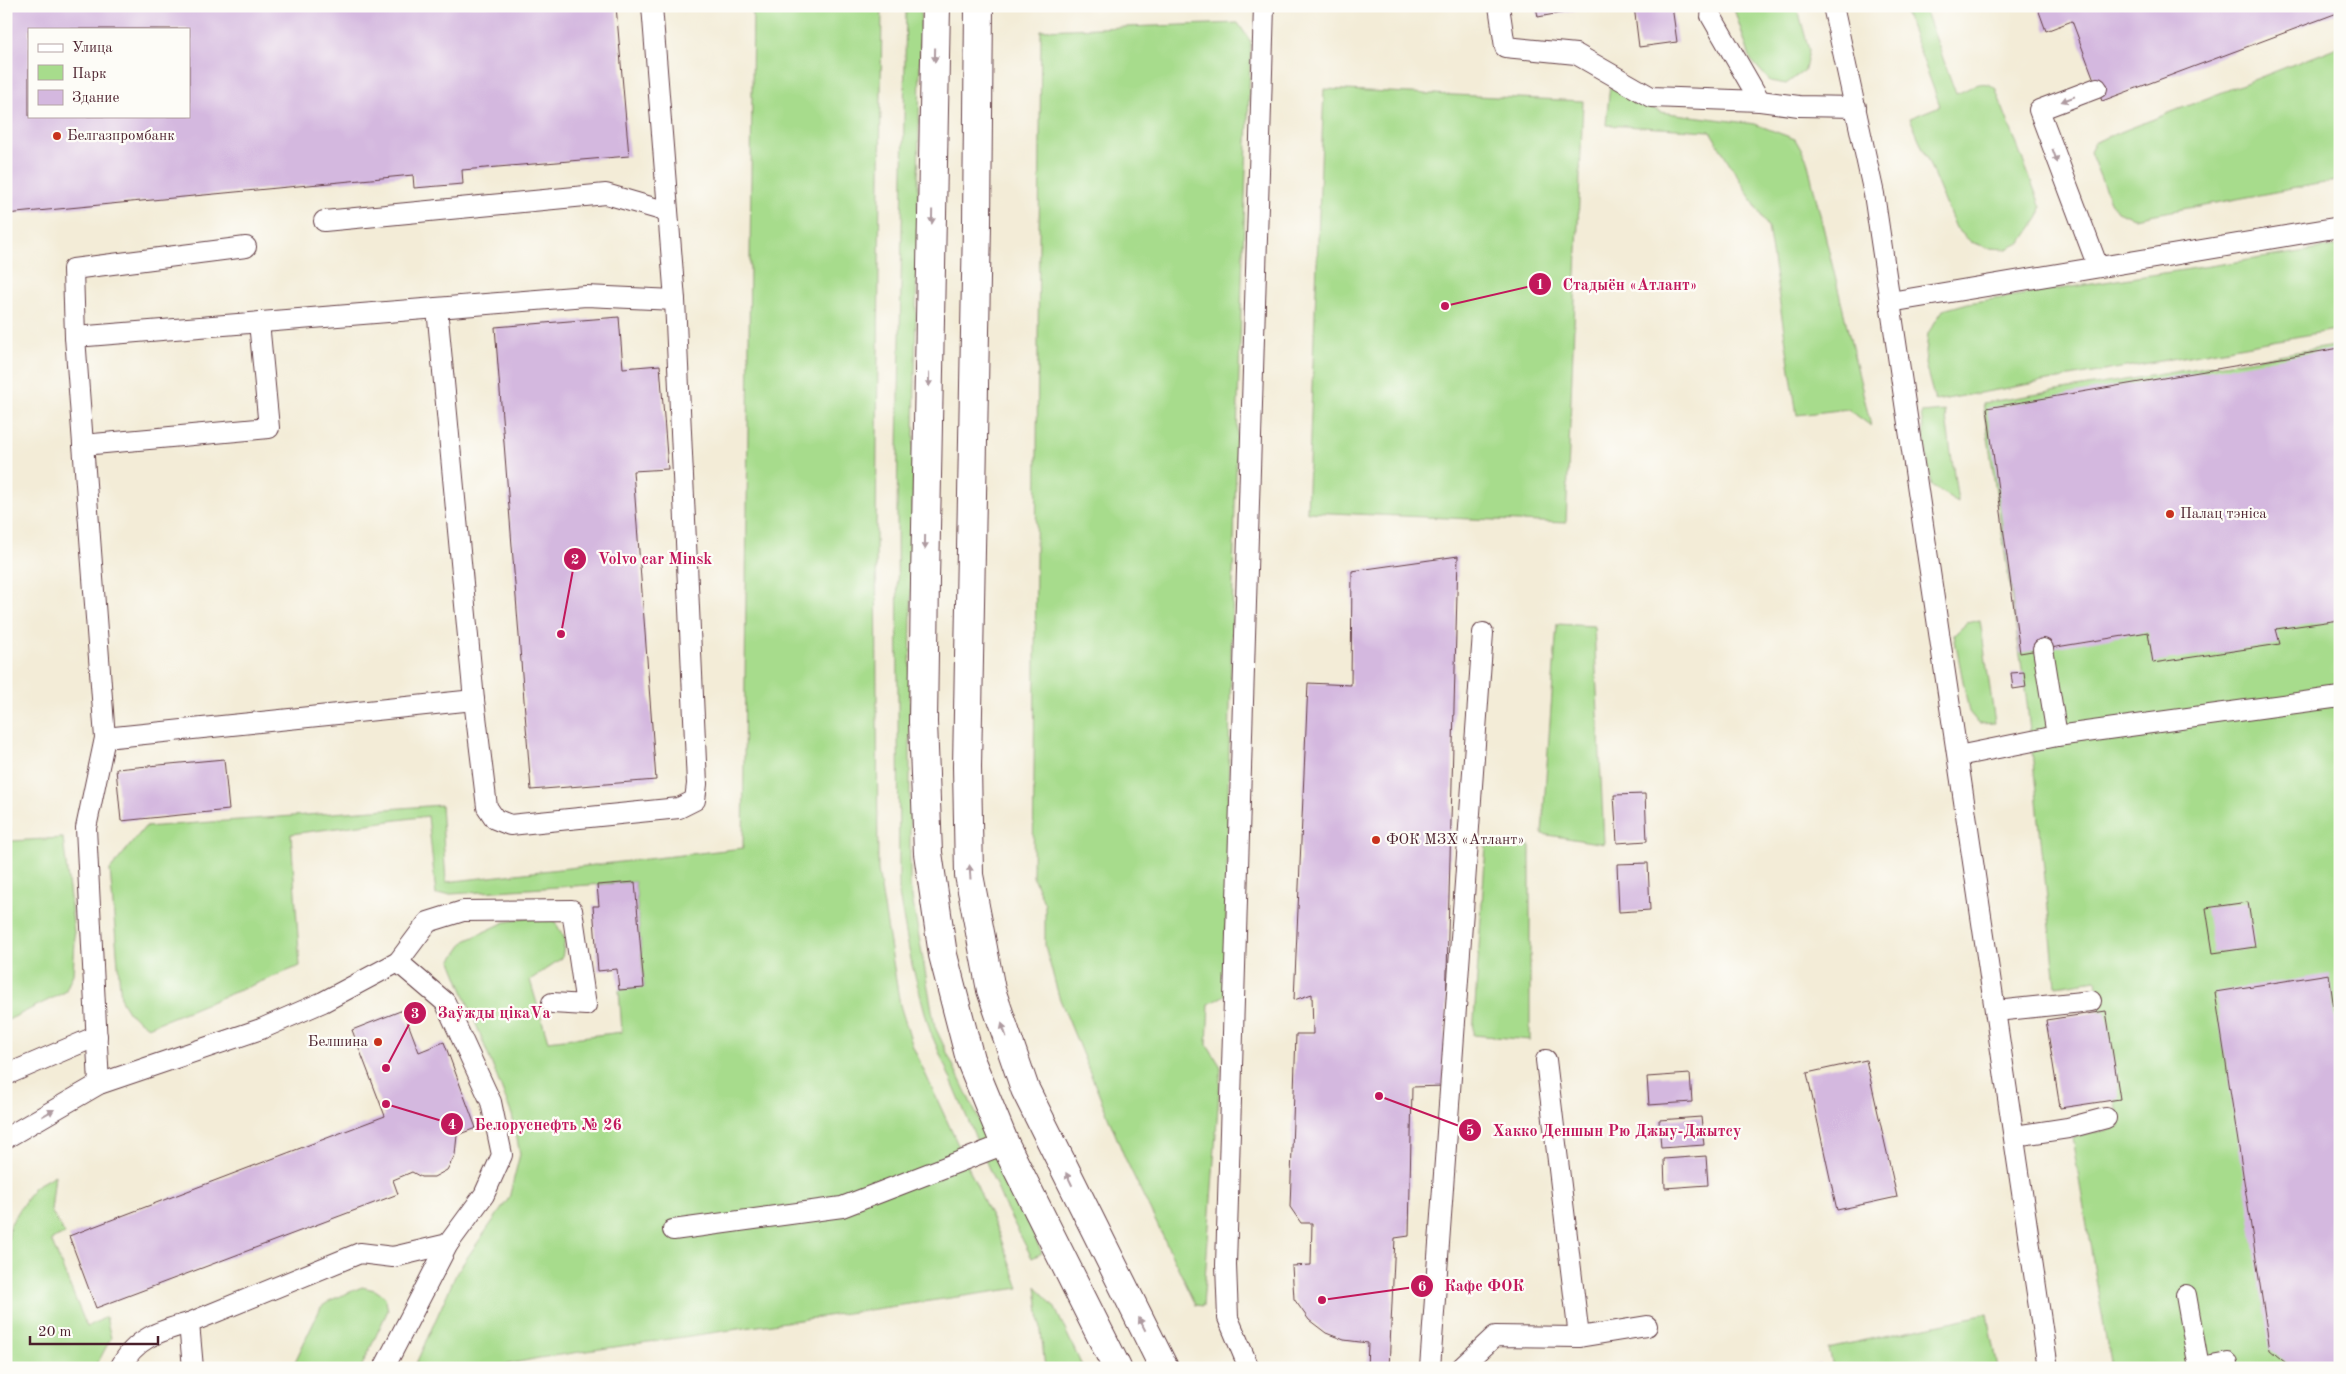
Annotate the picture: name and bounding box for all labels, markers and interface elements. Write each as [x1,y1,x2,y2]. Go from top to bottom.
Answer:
legend [28,28,190,118]
text: Улица [72,41,113,56]
one-way arrow [931,47,939,63]
text: Парк [72,67,107,82]
text: Здание [72,91,119,106]
one-way arrow [2060,95,2075,103]
place label: Белгазпромбанк [67,129,175,144]
marker: Белгазпромбанк [51,130,63,142]
one-way arrow [2051,149,2059,164]
one-way arrow [928,210,936,226]
callout: Стадыён «Атлант» [1527,268,1707,299]
text: 1 [1536,278,1544,293]
text: Стадыён «Атлант» [1563,278,1697,294]
one-way arrow [924,372,932,388]
place label: Палац тэніса [2180,507,2267,522]
marker: Палац тэніса [2164,508,2176,520]
one-way arrow [921,535,929,551]
callout: Volvo car Minsk [562,543,722,574]
text: Volvo car Minsk [598,552,712,568]
text: 2 [571,553,579,568]
place label: ФОК МЗХ «Атлант» [1386,833,1525,848]
marker: ФОК МЗХ «Атлант» [1370,834,1382,846]
one-way arrow [965,864,973,880]
callout: Заўжды цікаVа [402,997,560,1028]
text: Заўжды цікаVа [437,1006,551,1022]
text: 3 [411,1007,419,1022]
one-way arrow [1000,1022,1008,1037]
place label: Белшина [308,1035,369,1050]
marker: Белшина [372,1036,384,1048]
callout: Белоруснефть № 26 [439,1108,632,1139]
one-way arrow [41,1109,55,1118]
callout: Хакко Деншын Рю Джыу-Джытсу [1458,1115,1751,1146]
text: 4 [448,1118,456,1133]
text: Белоруснефть № 26 [474,1118,622,1134]
text: 5 [1466,1124,1474,1139]
text: Хакко Деншын Рю Джыу-Джытсу [1493,1124,1741,1140]
one-way arrow [1065,1172,1073,1186]
callout: Кафе ФОК [1409,1270,1535,1301]
text: Кафе ФОК [1444,1279,1524,1295]
text: 6 [1418,1280,1427,1295]
scale bar [30,1314,158,1346]
one-way arrow [1138,1317,1146,1331]
text: 20 m [38,1325,72,1340]

